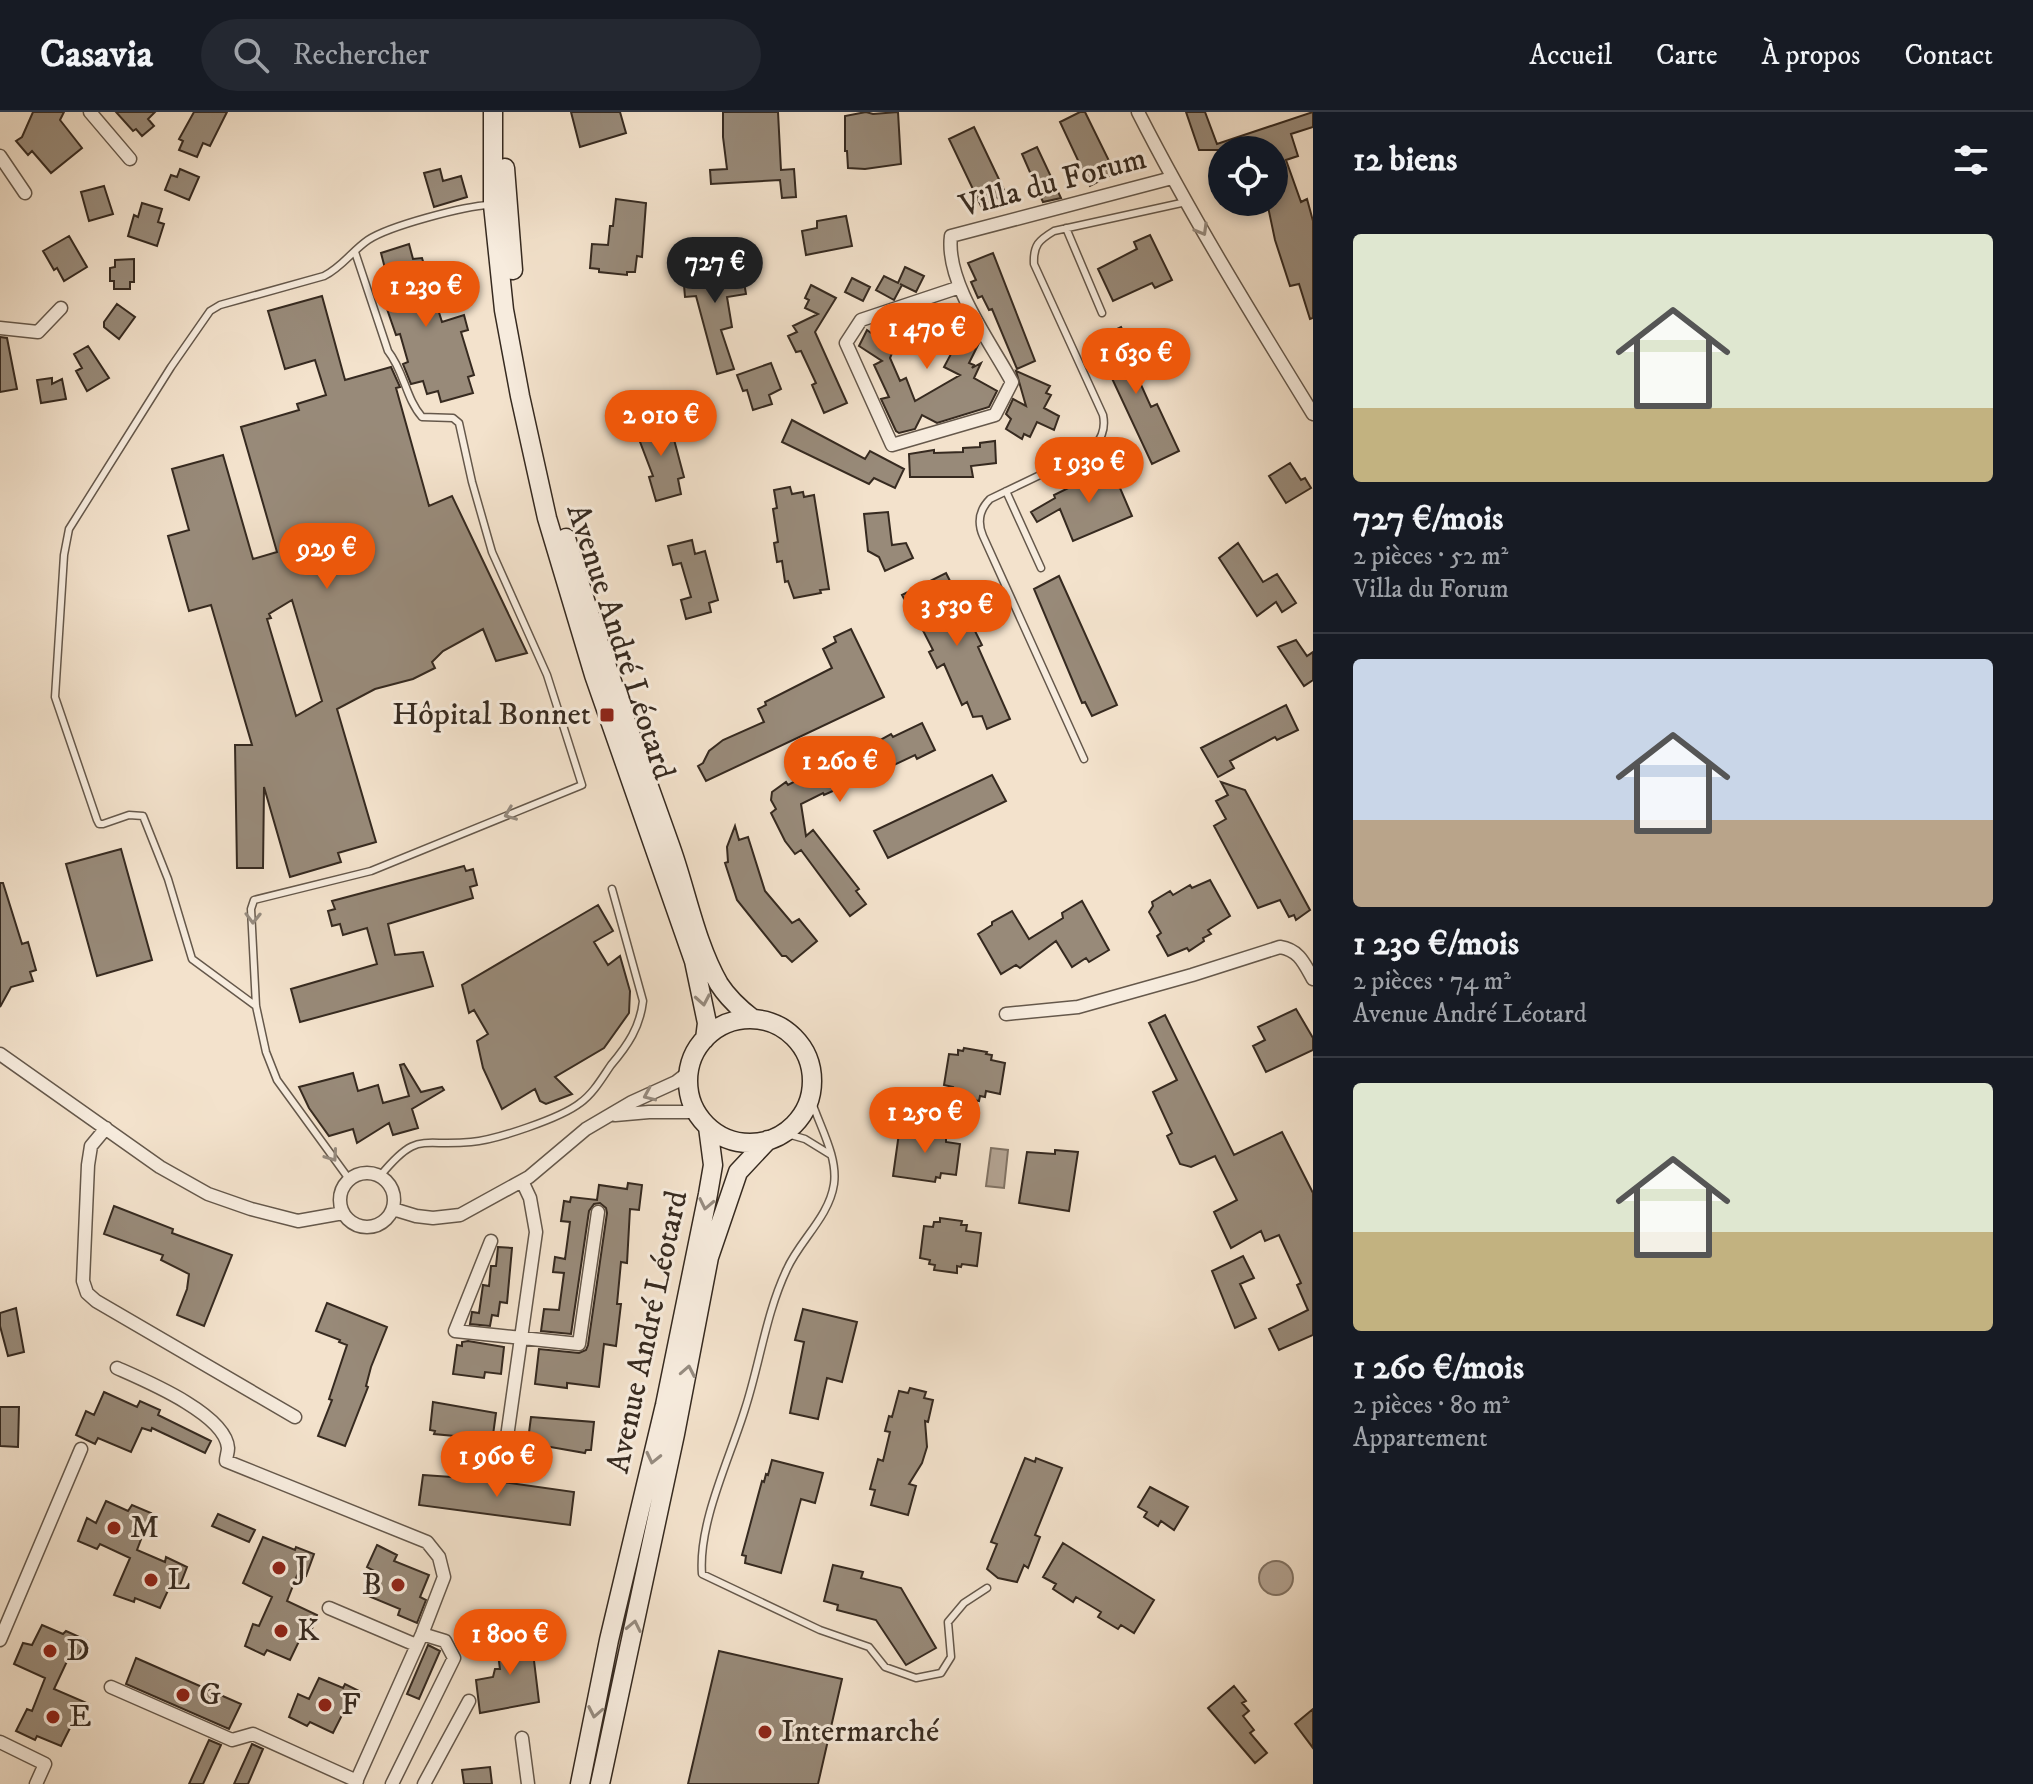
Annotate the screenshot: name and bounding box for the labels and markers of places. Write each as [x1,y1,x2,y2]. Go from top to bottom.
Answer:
pin: 727 € [659,237,771,305]
pin: 1 230 € [352,261,500,329]
pin: 1 470 € [853,303,1001,371]
pin: 1 630 € [1062,328,1210,396]
pin: 2 010 € [587,390,735,458]
pin: 1 930 € [1015,437,1163,505]
pin: 929 € [271,523,383,591]
pin: 3 530 € [883,580,1031,648]
place label: Hôpital Bonnet [392,695,591,735]
marker: Hôpital Bonnet [598,706,616,724]
pin: 1 260 € [766,736,914,804]
pin: 1 250 € [851,1087,999,1155]
pin: 1 960 € [423,1431,571,1499]
place label: M [130,1508,159,1548]
marker: M [105,1519,123,1537]
place label: J [292,1548,308,1588]
marker: J [270,1559,288,1577]
place label: L [167,1560,190,1600]
place label: B [362,1565,382,1605]
marker: L [142,1571,160,1589]
marker: B [389,1576,407,1594]
pin: 1 800 € [436,1609,584,1677]
place label: K [297,1611,320,1651]
marker: K [272,1622,290,1640]
place label: D [66,1631,90,1671]
marker: D [41,1642,59,1660]
place label: G [199,1675,221,1715]
place label: F [341,1685,361,1725]
marker: G [174,1686,192,1704]
marker: F [316,1696,334,1714]
place label: E [69,1697,92,1737]
marker: E [44,1708,62,1726]
place label: Intermarché [781,1712,940,1752]
marker: Intermarché [756,1723,774,1741]

